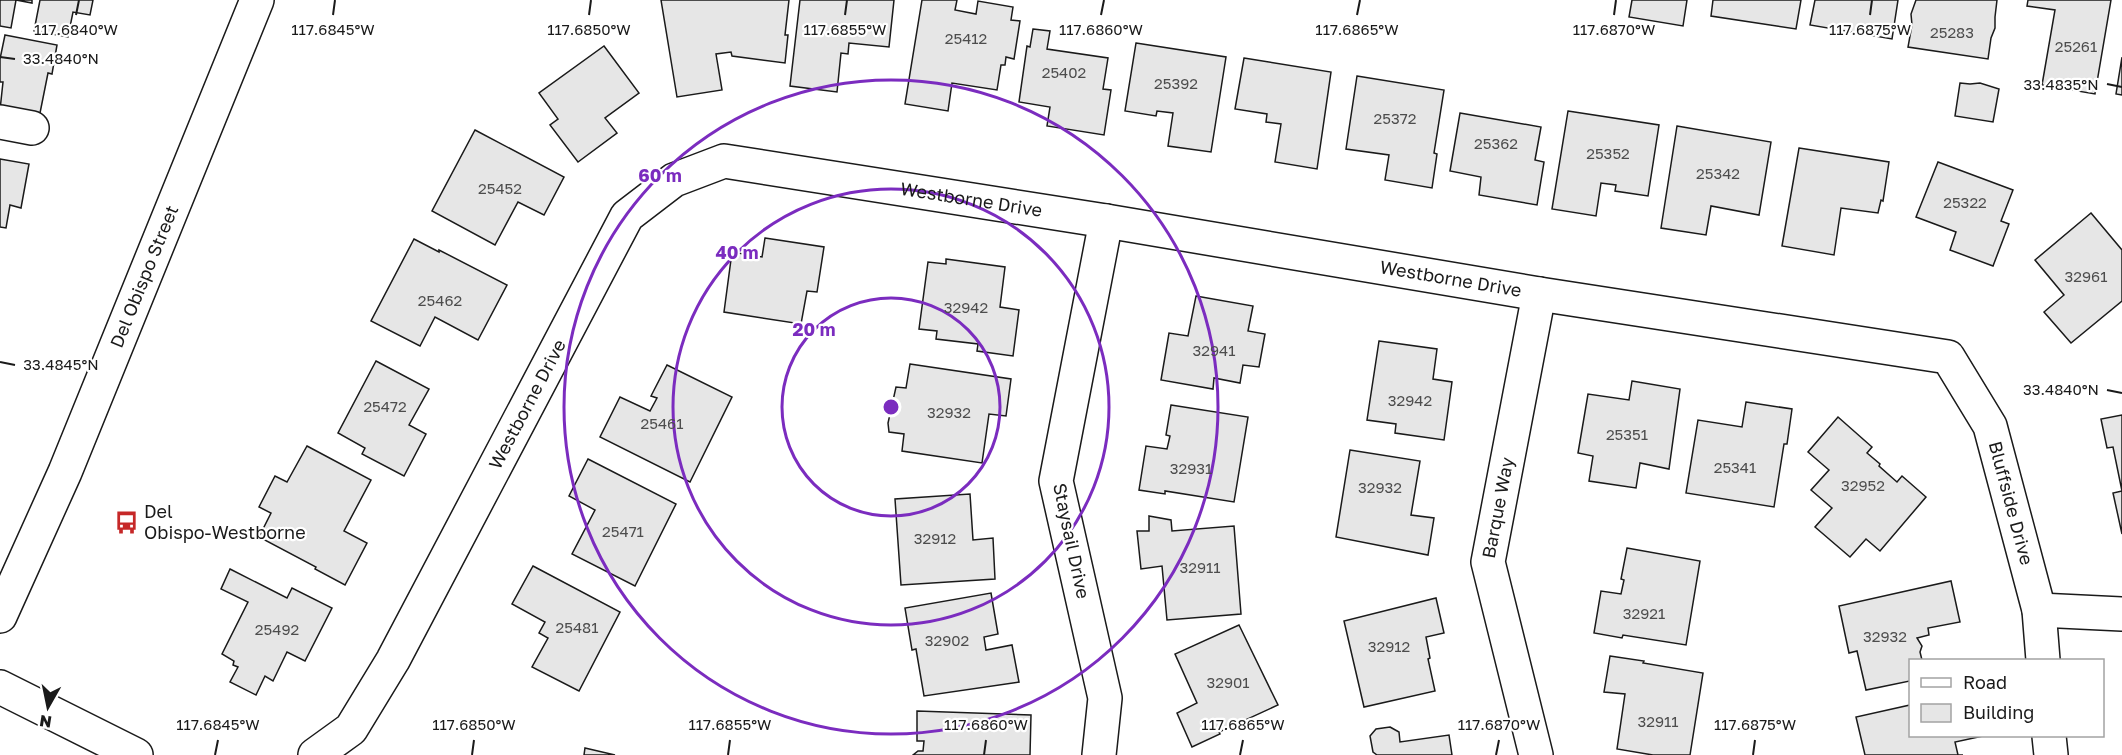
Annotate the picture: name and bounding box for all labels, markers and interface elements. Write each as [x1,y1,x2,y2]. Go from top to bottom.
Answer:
text: 117.6840°W [34,20,118,38]
text: 117.6845°W [291,20,375,38]
text: 117.6850°W [547,20,631,38]
text: 117.6855°W [804,20,886,38]
text: 117.6860°W [1059,20,1143,38]
text: 117.6865°W [1315,20,1399,38]
text: 117.6870°W [1573,20,1655,38]
text: 117.6875°W [1829,20,1911,38]
house number: 25283 [1930,23,1974,41]
house number: 25412 [945,29,987,47]
house number: 25261 [2055,37,2097,55]
text: 33.4840°N [23,49,99,67]
house number: 25402 [1042,63,1086,81]
house number: 25392 [1154,74,1198,92]
text: 33.4835°N [2023,75,2099,93]
house number: 25372 [1374,109,1416,127]
house number: 25362 [1474,134,1518,152]
house number: 25352 [1586,144,1630,162]
text: 60 m [638,164,682,186]
house number: 25342 [1696,164,1740,182]
street label: Westborne Drive [899,177,1044,221]
house number: 25452 [478,179,522,197]
house number: 25322 [1943,193,1987,211]
street label: Del Obispo Street [105,202,182,351]
text: 40 m [715,241,759,263]
street label: Westborne Drive [1378,255,1523,301]
house number: 32961 [2065,267,2107,285]
house number: 25462 [418,291,462,309]
house number: 32942 [944,298,988,316]
text: 20 m [793,318,835,340]
street label: Westborne Drive [484,335,570,473]
house number: 32941 [1193,341,1235,359]
text: 33.4845°N [23,355,99,373]
text: 33.4840°N [2023,380,2099,398]
house number: 32942 [1388,391,1432,409]
house number: 25472 [363,397,407,415]
centre of rings [881,397,901,417]
house number: 32932 [927,403,971,421]
house number: 25461 [641,414,683,432]
house number: 25351 [1606,425,1648,443]
street label: Bluffside Drive [1985,439,2038,567]
street label: Barque Way [1477,455,1518,560]
house number: 25341 [1714,458,1756,476]
house number: 32931 [1170,459,1212,477]
house number: 32952 [1841,476,1885,494]
house number: 32932 [1358,478,1402,496]
street label: Staysail Drive [1049,481,1095,601]
place label: Del Obispo-Westborne [144,500,306,543]
bus stop icon: Del Obispo-Westborne [113,509,139,535]
house number: 25471 [602,522,644,540]
house number: 32912 [914,529,956,547]
house number: 32911 [1179,558,1221,576]
house number: 32921 [1623,604,1665,622]
house number: 25481 [556,618,598,636]
house number: 25492 [255,620,299,638]
house number: 32932 [1863,627,1907,645]
house number: 32902 [925,631,969,649]
house number: 32912 [1368,637,1410,655]
legend [1909,659,2104,737]
text: Road [1963,671,2007,693]
house number: 32901 [1206,673,1250,691]
north arrow [18,677,78,737]
text: Building [1963,701,2034,723]
text: N [38,711,53,733]
house number: 32911 [1637,712,1679,730]
text: 117.6845°W [176,715,260,733]
text: 117.6850°W [432,715,516,733]
text: 117.6855°W [689,715,771,733]
text: 117.6860°W [944,715,1028,733]
text: 117.6865°W [1201,715,1285,733]
text: 117.6870°W [1458,715,1540,733]
text: 117.6875°W [1714,715,1796,733]

